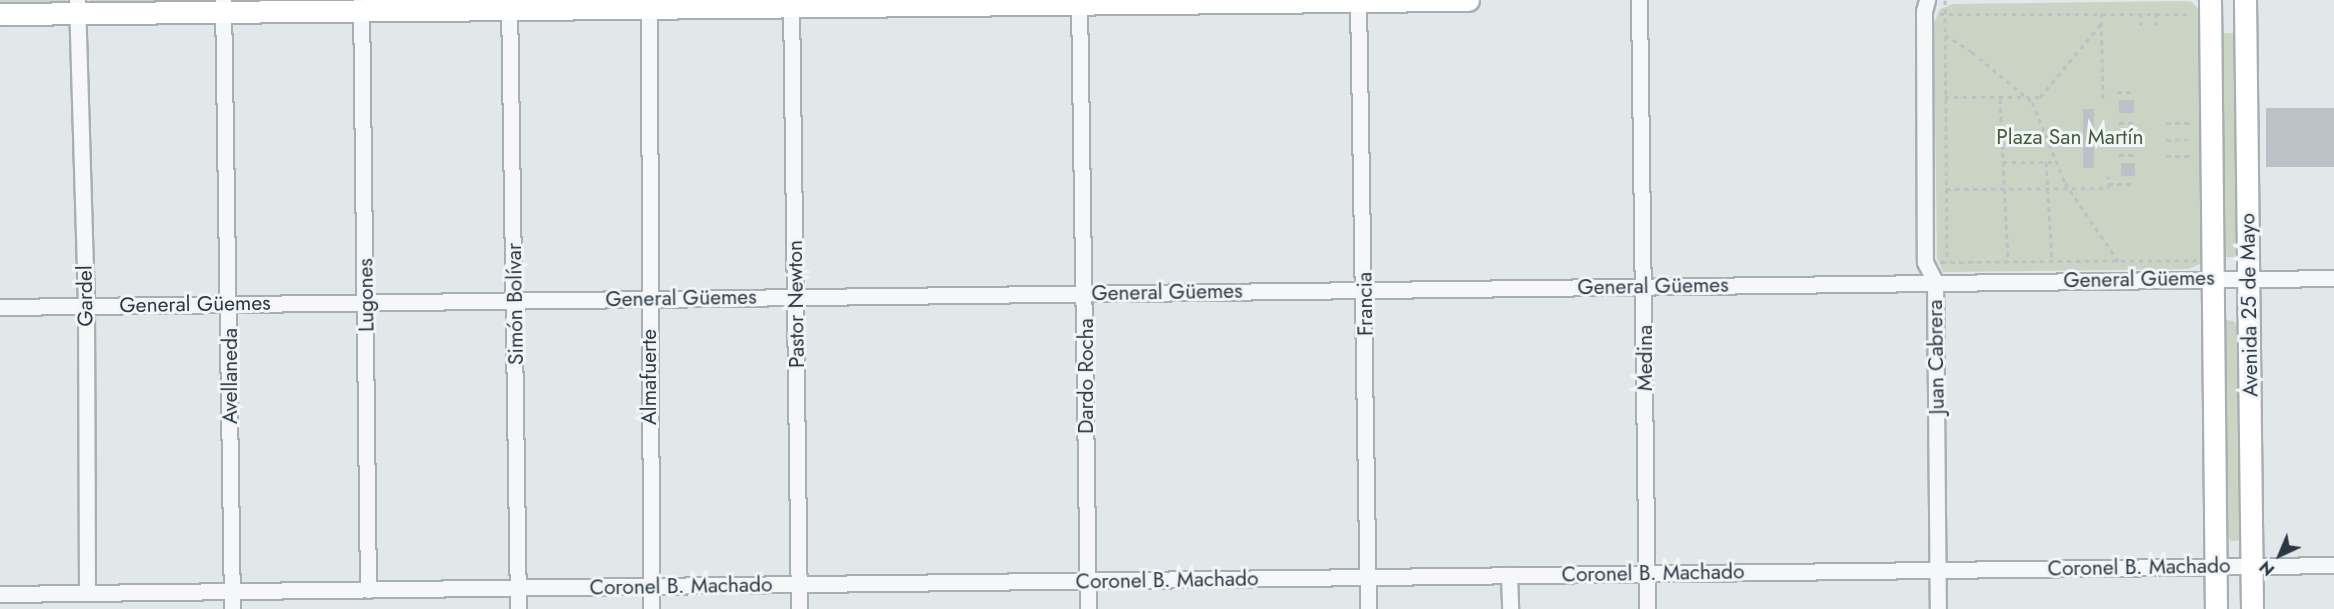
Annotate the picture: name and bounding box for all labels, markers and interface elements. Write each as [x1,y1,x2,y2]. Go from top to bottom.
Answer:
park label: Plaza San Martín [1996,124,2144,150]
street label: Avenida 25 de Mayo [2235,213,2263,397]
street label: Pastor Newton [782,240,810,368]
street label: Simón Bolívar [501,243,529,365]
street label: Lugones [353,258,379,332]
street label: Gardel [72,265,98,327]
street label: General Güemes [2063,265,2215,293]
street label: Francia [1352,272,1378,336]
street label: General Güemes [1577,272,1729,300]
street label: General Güemes [1091,278,1243,306]
street label: General Güemes [605,284,757,312]
street label: General Güemes [119,290,271,318]
street label: Juan Cabrera [1922,299,1950,415]
street label: Dardo Rocha [1073,318,1099,434]
street label: Medina [1632,325,1658,391]
street label: Avellaneda [217,328,243,424]
street label: Almafuerte [636,329,662,425]
north arrow [2250,525,2310,585]
street label: Coronel B. Machado [2047,553,2231,581]
text: N [2255,556,2280,581]
street label: Coronel B. Machado [1561,559,1745,587]
street label: Coronel B. Machado [1075,566,1259,594]
street label: Coronel B. Machado [589,572,773,600]

